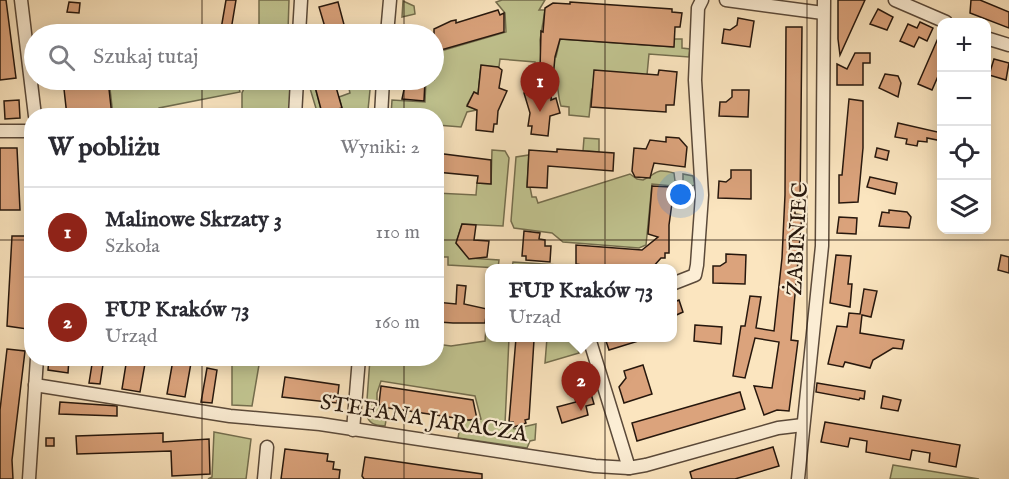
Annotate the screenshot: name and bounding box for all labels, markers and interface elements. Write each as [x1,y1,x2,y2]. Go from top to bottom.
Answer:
map controls [937,18,991,234]
button: + [937,18,991,72]
search box [24,24,444,90]
icon: search [45,41,78,74]
text: Szukaj tutaj [93,43,198,71]
pin: 1 [520,63,560,112]
button: − [937,72,991,126]
button: locate [937,126,991,180]
text: W pobliżu [48,131,160,164]
text: Wyniki: 2 [340,135,420,160]
your location [666,180,695,209]
button: layers [937,180,991,234]
street label: ŻABINIEC [781,182,815,296]
text: Malinowe Skrzaty 3 [105,206,282,234]
text: 1 [64,220,71,245]
text: 110 m [376,220,420,245]
text: Szkoła [105,234,160,259]
popup [485,264,677,342]
text: FUP Kraków 73 [509,277,653,305]
text: FUP Kraków 73 [105,296,250,324]
text: Urząd [509,305,561,330]
text: 2 [63,310,72,335]
text: 160 m [374,310,420,335]
text: Urząd [105,324,157,349]
pin: 2 [562,362,600,411]
street label: STEFANA JARACZA [318,389,531,449]

